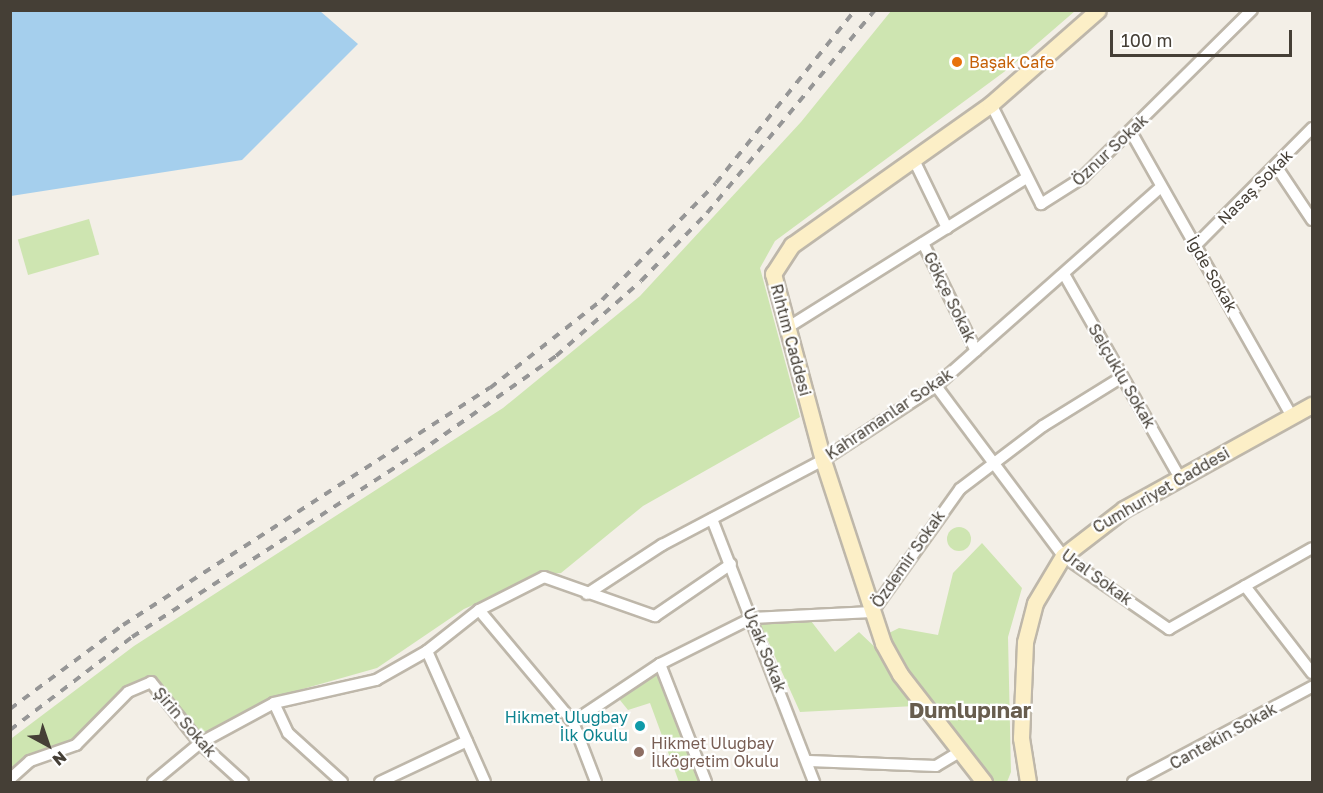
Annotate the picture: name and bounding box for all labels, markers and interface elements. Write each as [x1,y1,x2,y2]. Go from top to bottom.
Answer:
scale bar [1113,18,1294,56]
text: 100 m [1121,29,1172,51]
place label: Başak Cafe [969,52,1054,72]
marker: Başak Cafe [950,55,964,69]
street label: Öznur Sokak [1068,110,1152,190]
street label: Nasaş Sokak [1214,146,1296,228]
street label: İğde Sokak [1182,232,1242,316]
street label: Gökçe Sokak [920,249,980,345]
street label: Rıhtım Caddesi [767,282,815,398]
street label: Selçuklu Sokak [1084,320,1160,432]
street label: Kahramanlar Sokak [822,364,956,464]
street label: Cumhuriyet Caddesi [1089,443,1233,537]
street label: Özdemir Sokak [867,507,949,611]
street label: Ural Sokak [1058,545,1136,609]
street label: Uçak Sokak [739,605,791,695]
street label: Şirin Sokak [150,683,220,761]
district label: Dumlupınar [909,697,1031,723]
street label: Cantekin Sokak [1166,699,1280,773]
place label: Hikmet Uluğbay İlk Okulu [505,707,628,745]
north arrow [18,715,78,775]
marker: Hikmet Uluğbay İlk Okulu [633,719,647,733]
place label: Hikmet Uluğbay İlköğretim Okulu [651,733,779,771]
marker: Hikmet Uluğbay İlköğretim Okulu [632,745,646,759]
text: N [48,747,71,770]

